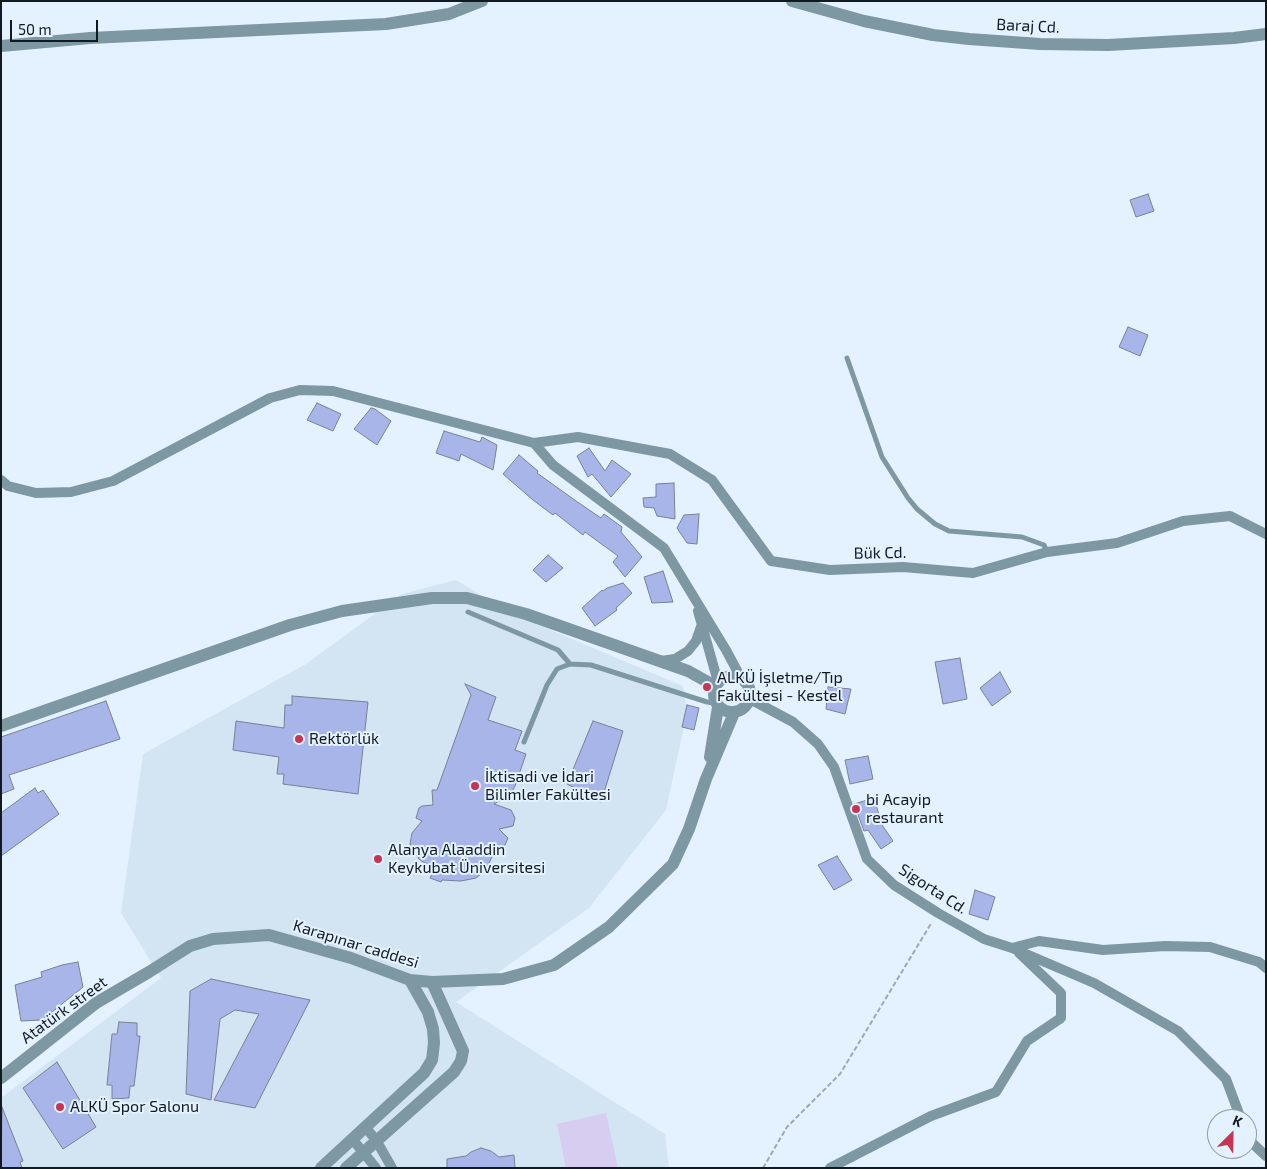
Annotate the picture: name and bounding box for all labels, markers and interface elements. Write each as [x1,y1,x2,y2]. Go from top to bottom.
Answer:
scale bar [12,10,100,42]
street label: Baraj Cd. [996,15,1060,37]
text: 50 m [18,20,52,38]
street label: Bük Cd. [853,543,907,563]
place label: ALKÜ İşletme/Tıp Fakültesi - Kestel [717,668,843,706]
marker: ALKÜ İşletme/Tıp Fakültesi - Kestel [701,681,713,693]
place label: Rektörlük [309,729,379,749]
marker: Rektörlük [293,733,305,745]
place label: İktisadi ve İdari Bilimler Fakültesi [485,767,611,805]
marker: İktisadi ve İdari Bilimler Fakültesi [469,780,481,792]
place label: bi Acayip restaurant [866,790,944,828]
marker: bi Acayip restaurant [850,803,862,815]
place label: Alanya Alaaddin Keykubat Üniversitesi [388,840,545,878]
marker: Alanya Alaaddin Keykubat Üniversitesi [372,853,384,865]
street label: Sigorta Cd. [895,860,971,918]
street label: Karapınar caddesi [291,916,421,972]
street label: Atatürk street [17,972,111,1048]
place label: ALKÜ Spor Salonu [70,1097,199,1117]
marker: ALKÜ Spor Salonu [54,1101,66,1113]
north arrow [1207,1109,1257,1159]
text: K [1230,1111,1245,1130]

